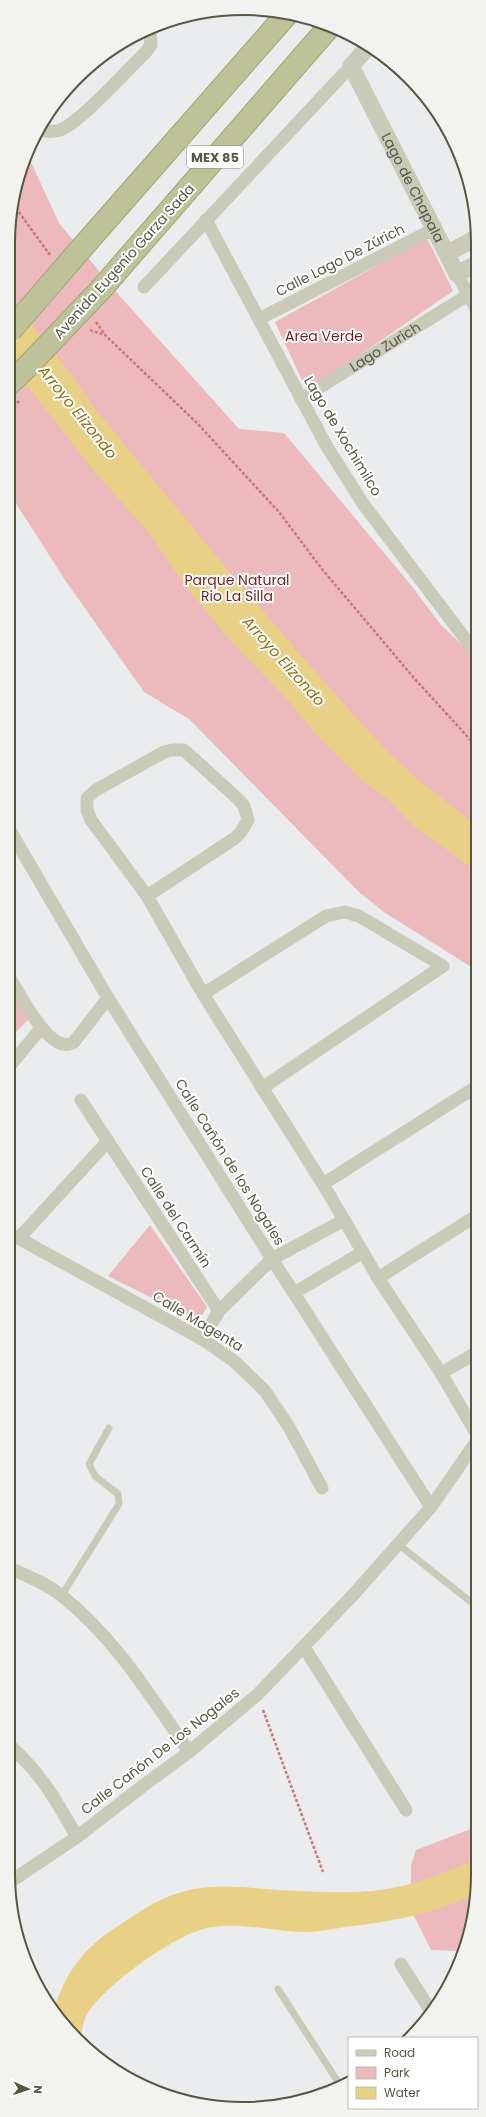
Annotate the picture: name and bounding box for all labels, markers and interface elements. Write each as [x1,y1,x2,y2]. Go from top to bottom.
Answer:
street label: Lago de Chapala [377,129,449,246]
road number: MEX 85 [187,146,243,168]
street label: Avenida Eugenio Garza Sada [49,179,199,343]
street label: Calle Lago De Zúrich [272,219,408,301]
street label: Lago Zurich [346,317,424,376]
park label: Area Verde [285,326,363,346]
water label: Arroyo Elizondo [33,360,122,463]
street label: Lago de Xochimilco [299,372,387,500]
park label: Parque Natural Rio La Silla [184,570,290,606]
water label: Arroyo Elizondo [237,611,330,710]
street label: Calle Cañón de los Nogales [170,1075,290,1249]
street label: Calle del Carmín [136,1162,216,1272]
street label: Calle Magenta [149,1286,247,1356]
street label: Calle Cañón De Los Nogales [77,1683,243,1819]
legend [348,2037,478,2109]
text: Road [384,2044,415,2061]
text: Park [384,2064,411,2081]
north arrow [8,2069,48,2109]
text: Water [384,2084,421,2101]
text: N [30,2085,46,2094]

